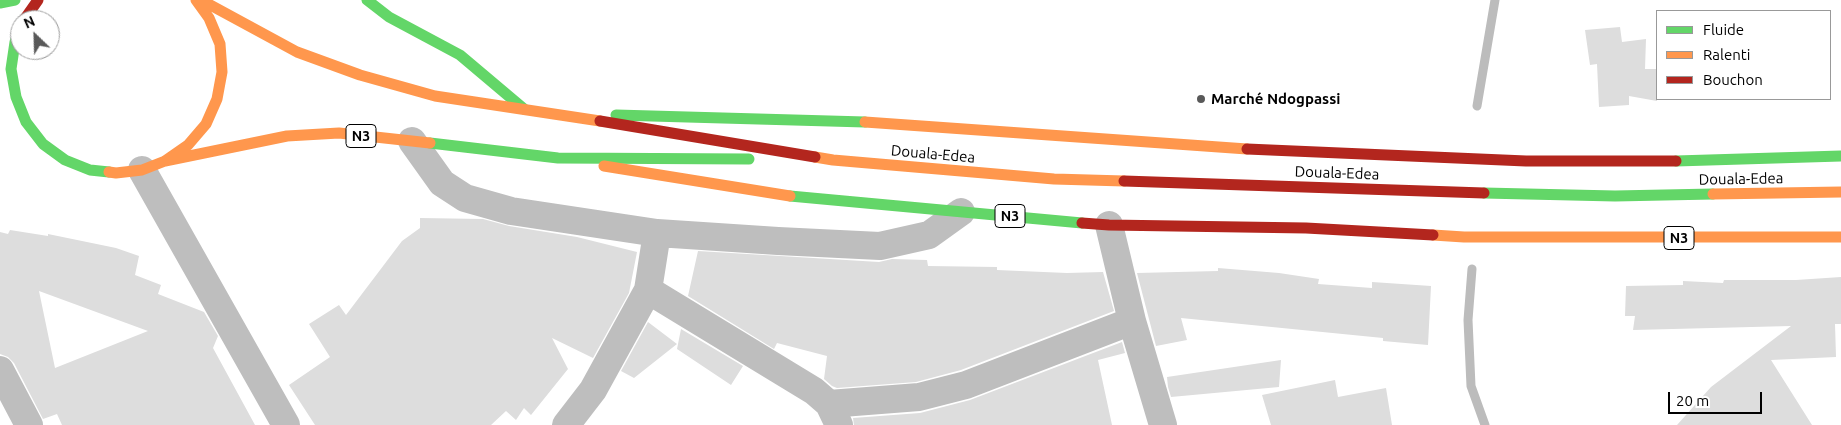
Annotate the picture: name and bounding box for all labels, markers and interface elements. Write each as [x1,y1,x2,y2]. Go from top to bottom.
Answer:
north arrow [10,10,60,60]
legend [1656,10,1831,100]
text: N [21,13,37,32]
text: Fluide [1703,21,1744,38]
text: Ralenti [1703,46,1750,63]
text: Bouchon [1703,71,1763,88]
place label: Marché Ndogpassi [1211,90,1340,108]
marker: Marché Ndogpassi [1195,93,1207,105]
road number: N3 [346,124,376,148]
street label: Douala-Edea [890,141,976,167]
street label: Douala-Edea [1294,163,1380,183]
street label: Douala-Edea [1699,169,1783,189]
road number: N3 [995,205,1025,228]
road number: N3 [1664,227,1694,250]
scale bar [1671,382,1765,414]
text: 20 m [1676,392,1709,409]

